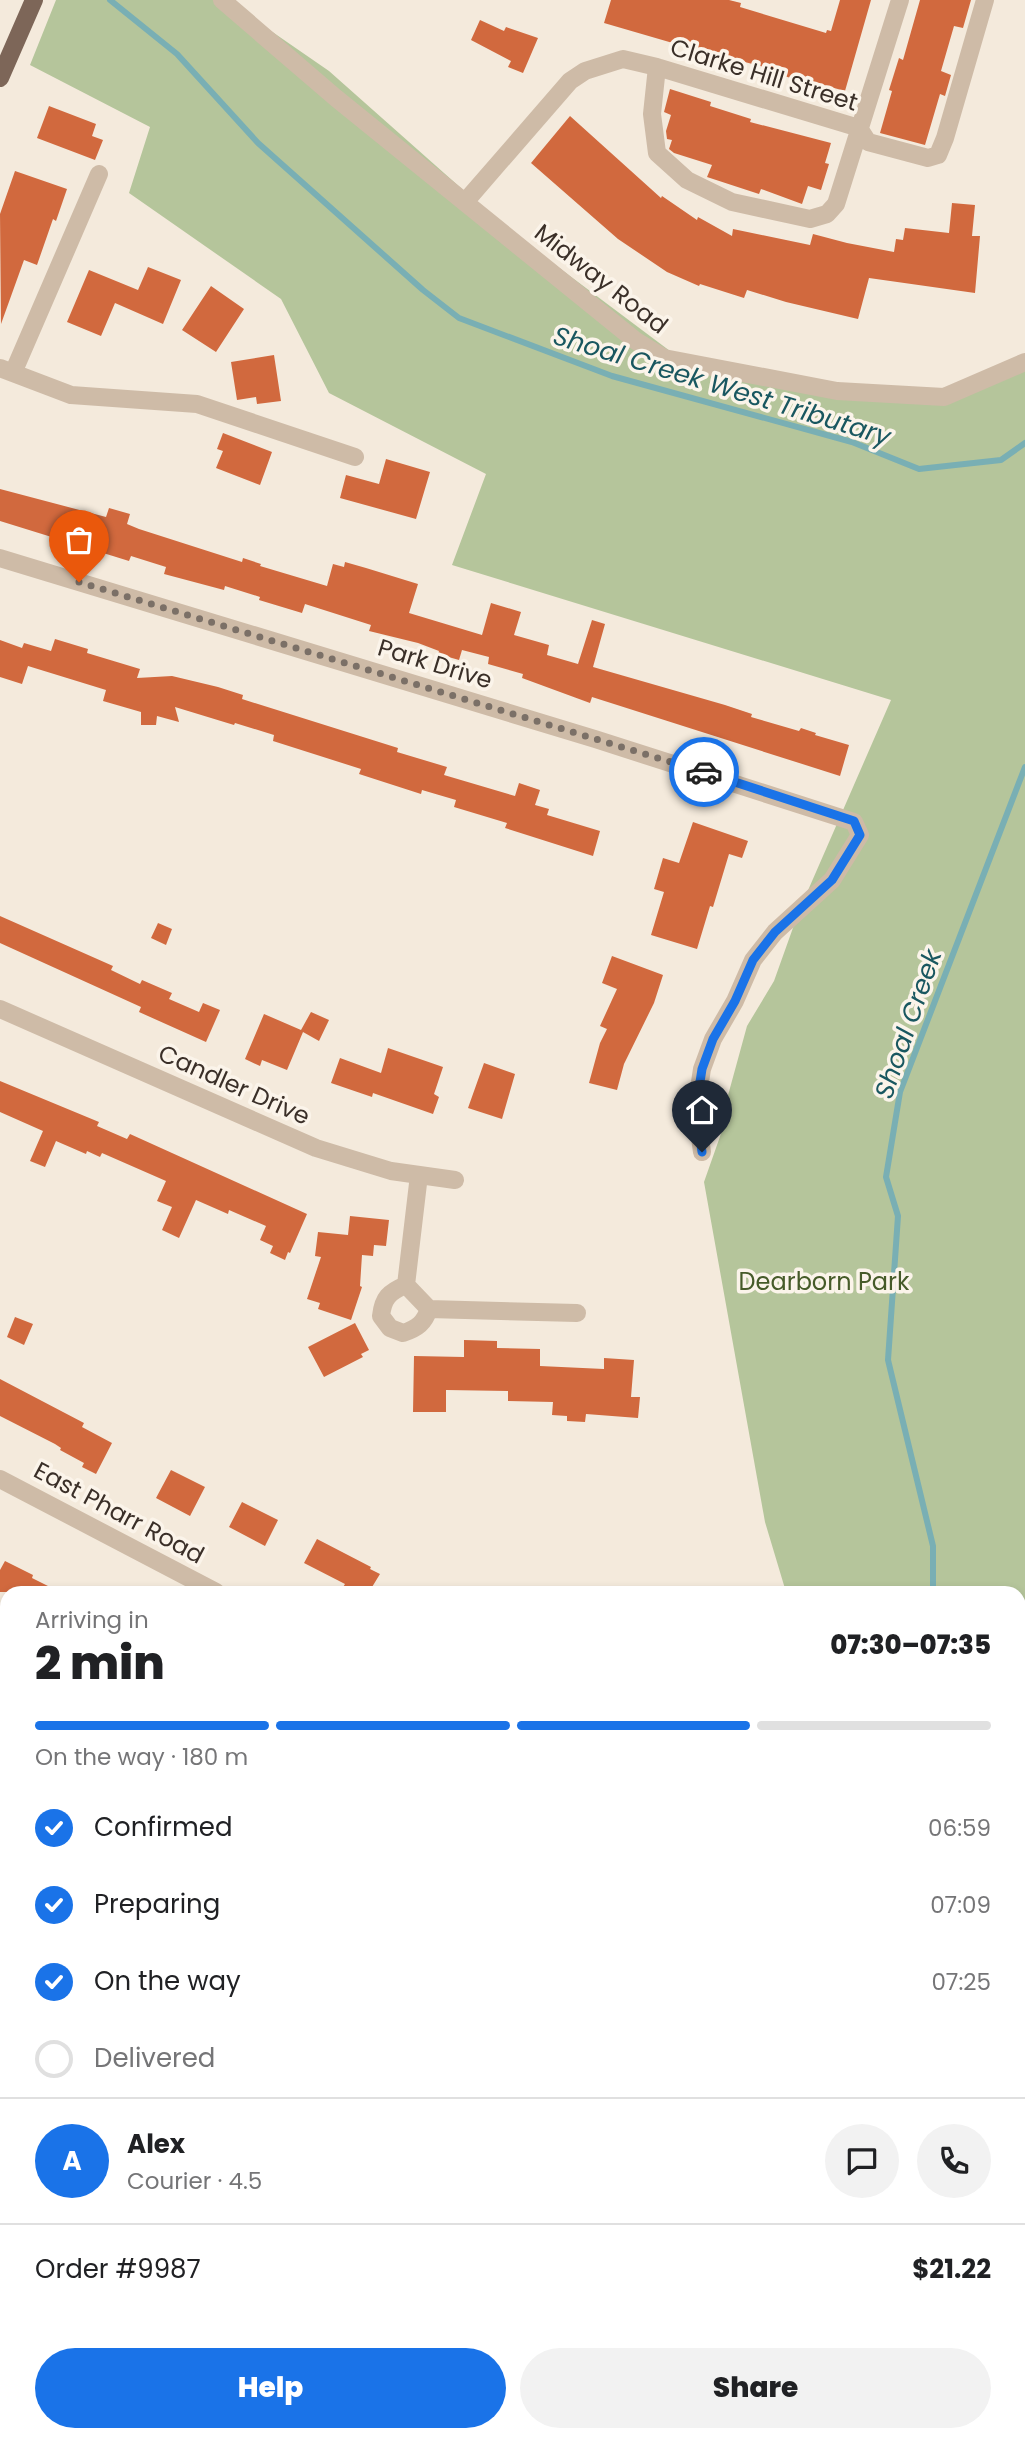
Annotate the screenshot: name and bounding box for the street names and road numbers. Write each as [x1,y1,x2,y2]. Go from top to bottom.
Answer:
street label: Clarke Hill Street [666,30,862,119]
street label: Midway Road [528,216,675,341]
street label: Park Drive [374,630,496,697]
street label: Candler Drive [153,1036,315,1133]
street label: East Pharr Road [28,1454,210,1571]

